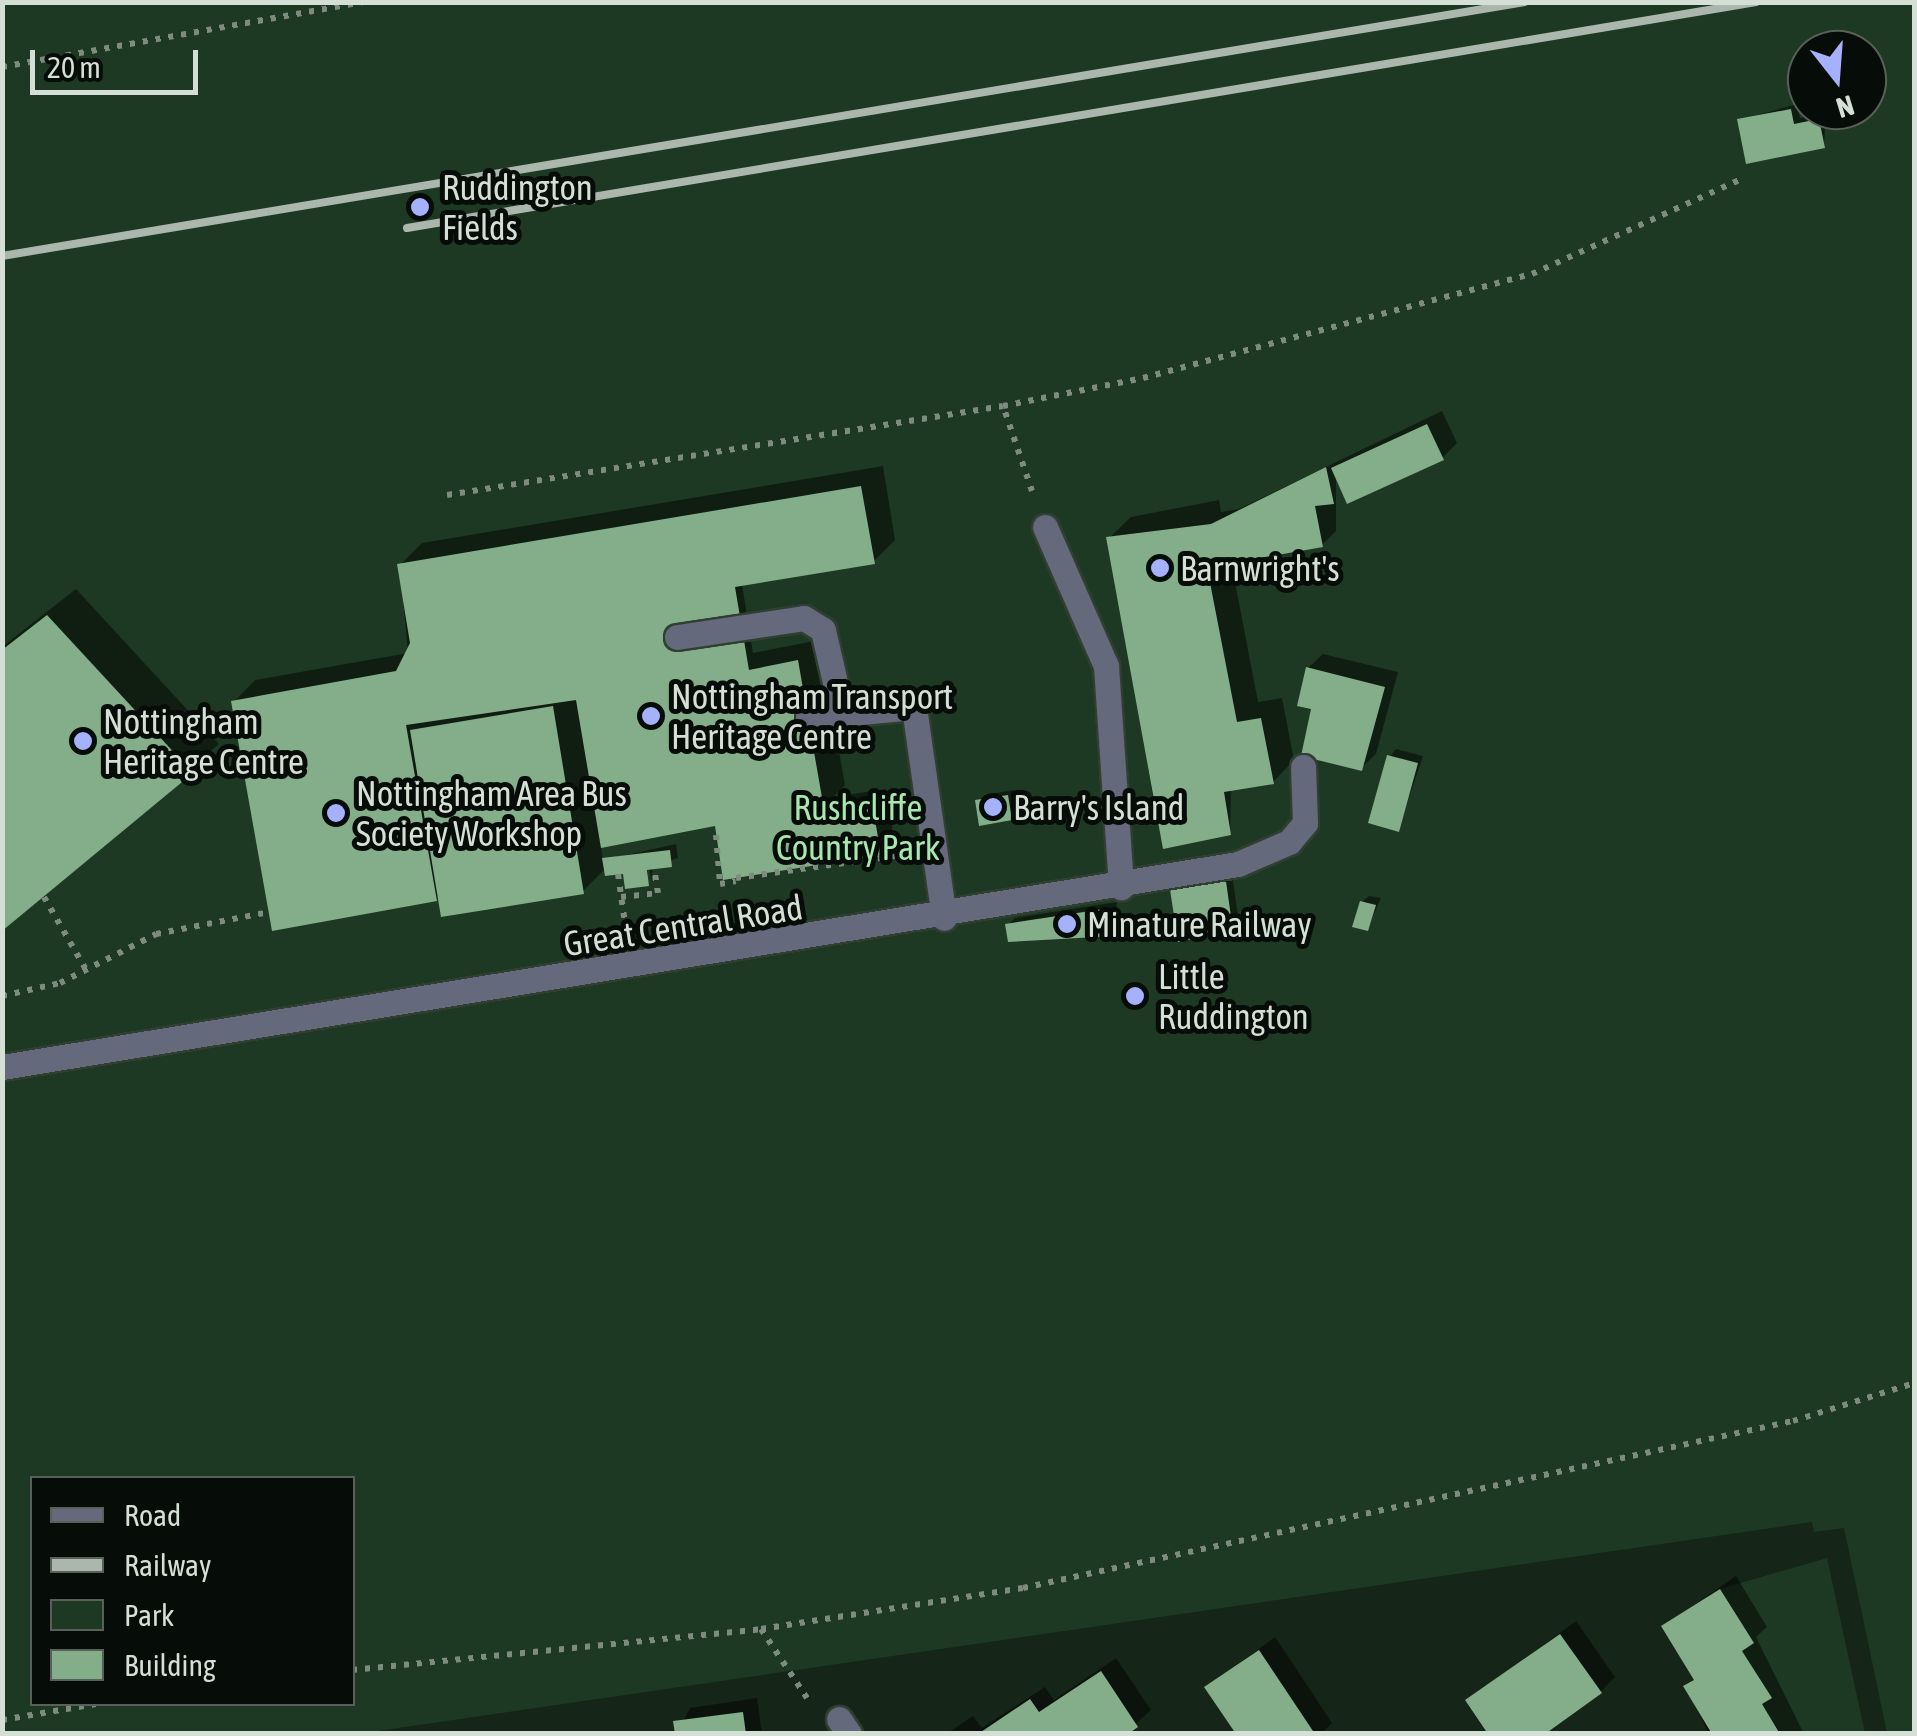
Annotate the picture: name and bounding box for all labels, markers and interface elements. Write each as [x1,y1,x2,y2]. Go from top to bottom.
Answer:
scale bar [35,30,202,92]
north arrow [1787,30,1887,130]
text: 20 m [47,50,101,84]
text: N [1833,89,1858,124]
place label: Ruddington Fields [442,166,593,248]
marker: Ruddington Fields [407,194,433,220]
place label: Barnwright's [1180,547,1340,589]
marker: Barnwright's [1149,557,1171,579]
place label: Nottingham Transport Heritage Centre [671,675,953,757]
place label: Nottingham Heritage Centre [103,700,304,782]
marker: Nottingham Transport Heritage Centre [640,705,662,727]
marker: Nottingham Heritage Centre [72,730,94,752]
place label: Nottingham Area Bus Society Workshop [356,772,627,854]
park label: Rushcliffe Country Park [776,786,940,868]
place label: Barry's Island [1013,786,1184,828]
marker: Barry's Island [982,796,1004,818]
marker: Nottingham Area Bus Society Workshop [325,802,347,824]
street label: Great Central Road [561,885,805,965]
place label: Minature Railway [1087,903,1312,945]
marker: Minature Railway [1056,913,1078,935]
place label: Little Ruddington [1158,955,1309,1037]
marker: Little Ruddington [1122,983,1148,1009]
legend [30,1476,355,1706]
text: Road [124,1498,181,1532]
text: Railway [124,1548,211,1582]
text: Park [124,1598,174,1632]
text: Building [124,1648,216,1682]

